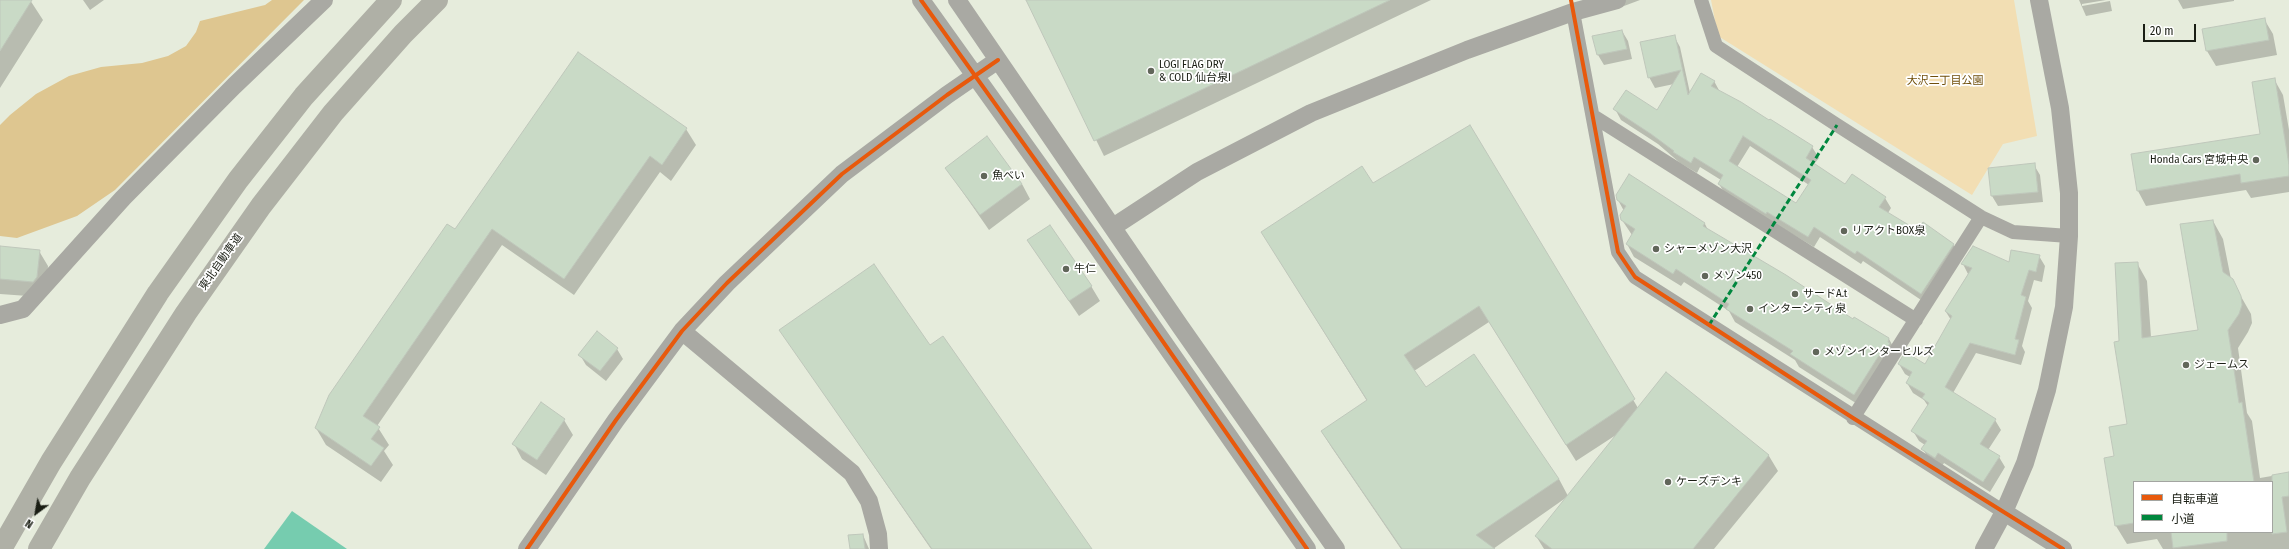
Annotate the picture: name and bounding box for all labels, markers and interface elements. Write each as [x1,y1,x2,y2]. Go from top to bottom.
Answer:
scale bar [2145,16,2198,42]
text: 20 m [2150,24,2174,38]
place label: LOGI FLAG DRY & COLD 仙台泉I [1159,58,1231,84]
marker: LOGI FLAG DRY & COLD 仙台泉I [1146,66,1156,76]
park label: 大沢二丁目公園 [1907,74,1983,88]
place label: Honda Cars 宮城中央 [2150,153,2248,167]
marker: Honda Cars 宮城中央 [2251,155,2261,165]
place label: 魚べい [992,169,1025,183]
marker: 魚べい [979,171,989,181]
place label: リアクトBOX泉 [1852,224,1925,238]
marker: リアクトBOX泉 [1839,226,1849,236]
street label: 東北自動車道 [197,231,245,293]
place label: シャーメゾン大沢 [1664,242,1752,256]
marker: シャーメゾン大沢 [1651,244,1661,254]
place label: 牛仁 [1074,262,1096,276]
marker: 牛仁 [1061,264,1071,274]
place label: メゾン450 [1713,269,1762,283]
marker: メゾン450 [1700,271,1710,281]
place label: サードA.t [1803,287,1847,301]
marker: サードA.t [1790,289,1800,299]
place label: インターシティ泉 [1758,302,1846,316]
marker: インターシティ泉 [1745,304,1755,314]
place label: メゾンインターヒルズ [1824,345,1934,359]
marker: メゾンインターヒルズ [1811,347,1821,357]
place label: ジェームス [2194,358,2249,372]
marker: ジェームス [2181,360,2191,370]
place label: ケーズデンキ [1676,475,1742,489]
marker: ケーズデンキ [1663,477,1673,487]
legend [2133,481,2273,533]
text: 自転車道 [2171,492,2219,506]
north arrow [16,493,56,533]
text: 小道 [2171,512,2195,526]
text: N [23,516,36,531]

